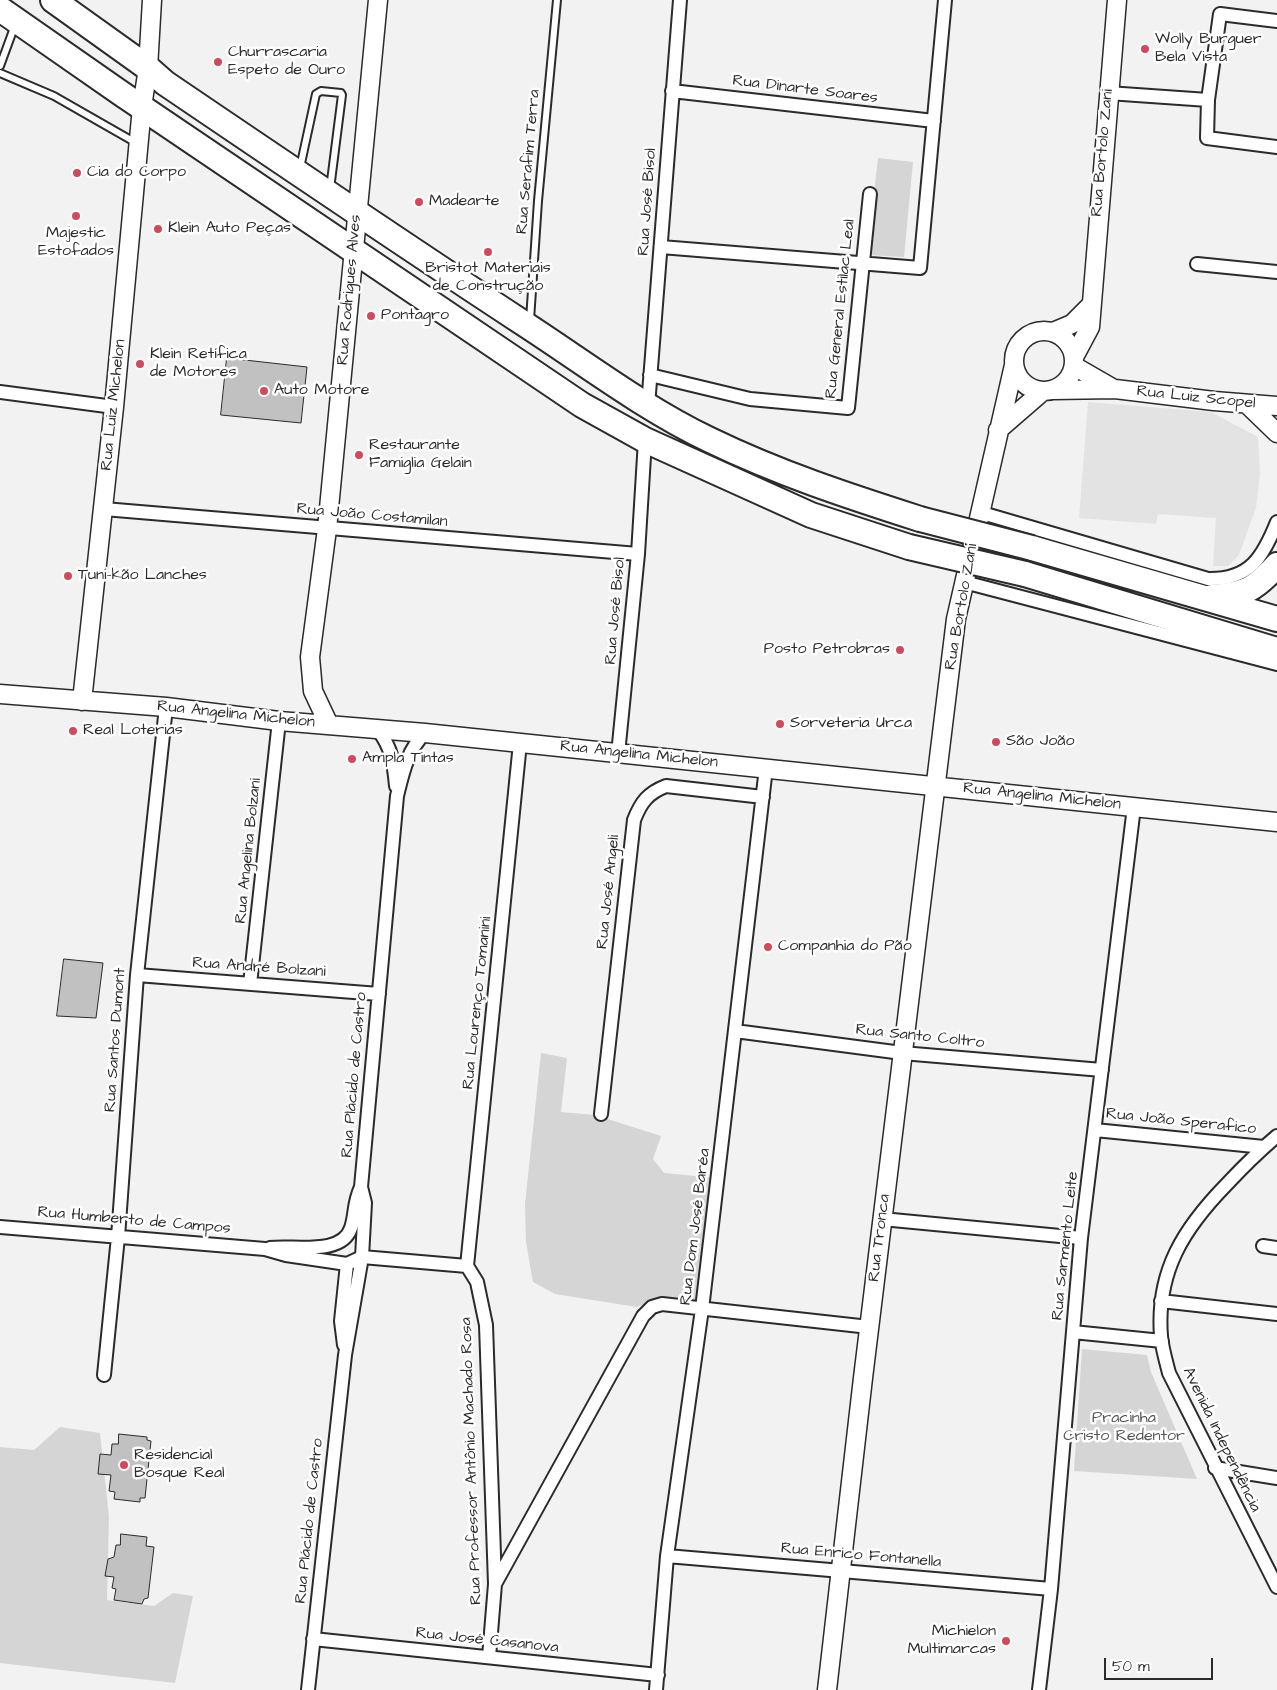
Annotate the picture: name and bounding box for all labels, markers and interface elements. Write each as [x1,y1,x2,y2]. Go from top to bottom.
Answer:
place label: Wolly Burguer Bela Vista [1155,30,1261,68]
place label: Churrascaria Espeto de Ouro [228,43,345,81]
marker: Wolly Burguer Bela Vista [1139,43,1151,55]
marker: Churrascaria Espeto de Ouro [212,56,224,68]
street label: Rua Dinarte Soares [731,72,879,108]
street label: Rua Serafim Terra [513,89,545,235]
street label: Rua Bortolo Zani [1088,89,1118,217]
street label: Rua José Bisol [635,147,661,257]
place label: Cia do Corpo [87,163,186,183]
marker: Cia do Corpo [71,167,83,179]
place label: Madearte [429,192,499,212]
marker: Madearte [413,196,425,208]
marker: Majestic Estofados [70,210,82,222]
street label: Rua Rodrigues Alves [334,214,366,366]
street label: Rua General Estilac Leal [822,218,860,400]
place label: Klein Auto Peças [168,219,291,239]
marker: Klein Auto Peças [152,223,164,235]
place label: Majestic Estofados [38,224,114,262]
marker: Bristot Materiais de Construção [482,246,494,258]
place label: Bristot Materiais de Construção [425,259,551,297]
place label: Pontagro [381,306,449,326]
marker: Pontagro [365,310,377,322]
street label: Rua Luiz Michelon [98,338,130,472]
place label: Klein Retífica de Motores [150,345,247,383]
marker: Klein Retífica de Motores [134,358,146,370]
place label: Auto Motore [274,381,369,401]
street label: Rua Luiz Scopel [1136,382,1256,414]
marker: Auto Motore [258,385,270,397]
place label: Restaurante Famiglia Gelain [369,436,472,474]
marker: Restaurante Famiglia Gelain [353,449,365,461]
street label: Rua João Costamilan [296,500,448,532]
street label: Rua Bortolo Zani [941,542,983,672]
street label: Rua José Bisol [602,556,630,666]
place label: Tuni-kão Lanches [78,566,207,586]
marker: Tuni-kão Lanches [62,570,74,582]
place label: Posto Petrobras [764,640,890,660]
marker: Posto Petrobras [894,644,906,656]
street label: Rua Angelina Michelon [156,697,316,733]
place label: Sorveteria Urca [790,714,912,734]
marker: Sorveteria Urca [774,718,786,730]
place label: Real Loterias [83,721,183,741]
marker: Real Loterias [67,725,79,737]
place label: São João [1006,732,1074,752]
marker: São João [990,736,1002,748]
street label: Rua Angelina Michelon [559,737,719,773]
place label: Ampla Tintas [362,749,454,769]
marker: Ampla Tintas [346,753,358,765]
street label: Rua Angelina Bolzani [232,777,266,925]
street label: Rua Angelina Michelon [962,779,1122,815]
street label: Rua José Angeli [593,834,625,950]
street label: Rua Lourenço Tomanini [459,916,497,1090]
place label: Companhia do Pão [778,937,912,957]
marker: Companhia do Pão [762,941,774,953]
street label: Rua André Bolzani [192,954,326,982]
street label: Rua Santos Dumont [101,967,131,1113]
street label: Rua Plácido de Castro [338,991,372,1159]
street label: Rua Santo Coltro [855,1021,985,1053]
street label: Rua João Sperafico [1105,1105,1257,1139]
street label: Rua Dom José Baréa [677,1147,715,1307]
street label: Rua Sarmento Leite [1049,1171,1083,1321]
street label: Rua Tronca [865,1193,895,1283]
street label: Rua Humberto de Campos [37,1203,231,1239]
street label: Rua Professor Antônio Machado Rosa [457,1317,487,1605]
street label: Avenida Independência [1178,1364,1264,1516]
park label: Pracinha Cristo Redentor [1063,1409,1185,1447]
street label: Rua Plácido de Castro [292,1437,328,1605]
place label: Residencial Bosque Real [134,1446,225,1484]
marker: Residencial Bosque Real [118,1459,130,1471]
street label: Rua Enrico Fontanella [780,1539,942,1573]
place label: Michielon Multimarcas [908,1622,996,1660]
street label: Rua José Casanova [415,1624,559,1658]
marker: Michielon Multimarcas [1000,1635,1012,1647]
scale bar [1107,1648,1216,1680]
text: 50 m [1112,1656,1150,1677]

